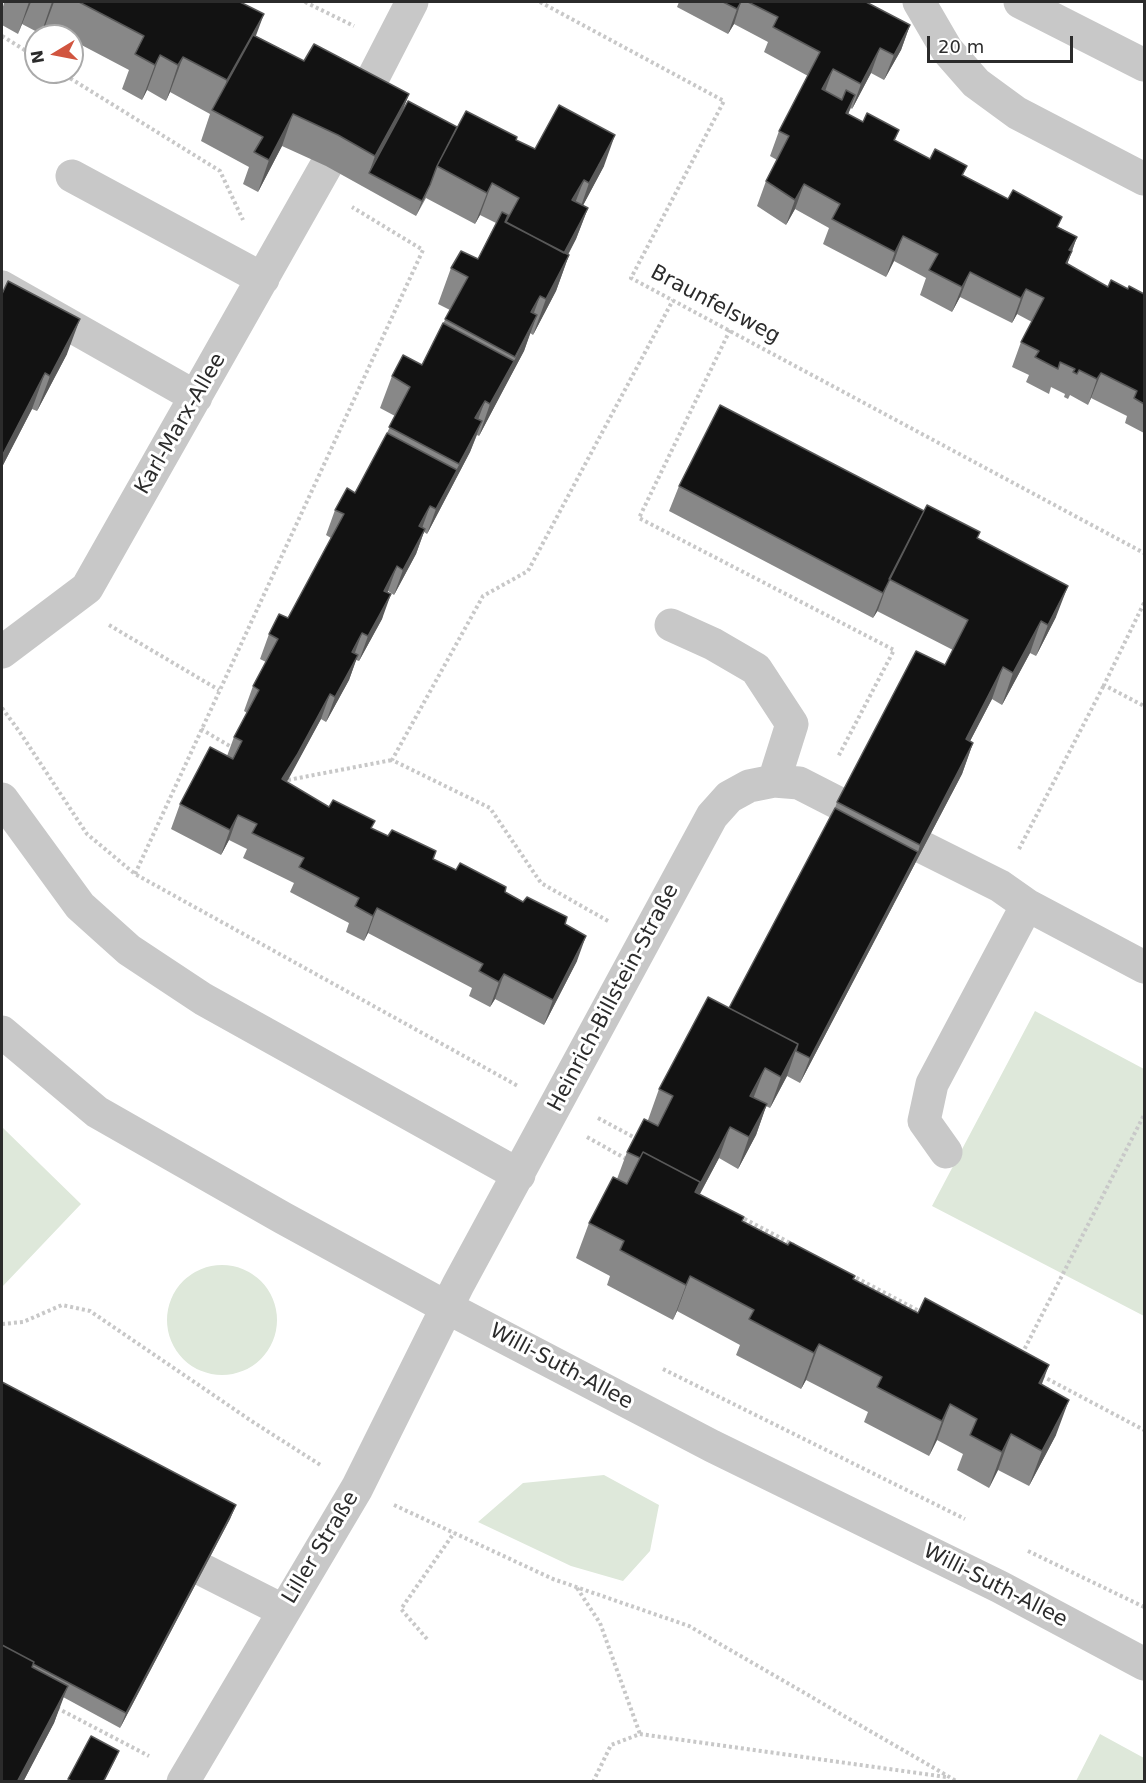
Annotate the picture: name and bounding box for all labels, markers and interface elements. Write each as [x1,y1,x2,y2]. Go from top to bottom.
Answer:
north arrow [24,24,84,84]
scale bar [930,24,1076,62]
text: 20 m [938,36,984,57]
text: N [27,49,48,65]
street label: Braunfelsweg [646,260,784,350]
street label: Karl-Marx-Allee [130,349,232,499]
street label: Heinrich-Billstein-Straße [543,880,685,1116]
street label: Willi-Suth-Allee [485,1319,637,1415]
street label: Liller Straße [278,1487,364,1609]
street label: Willi-Suth-Allee [919,1539,1071,1633]

